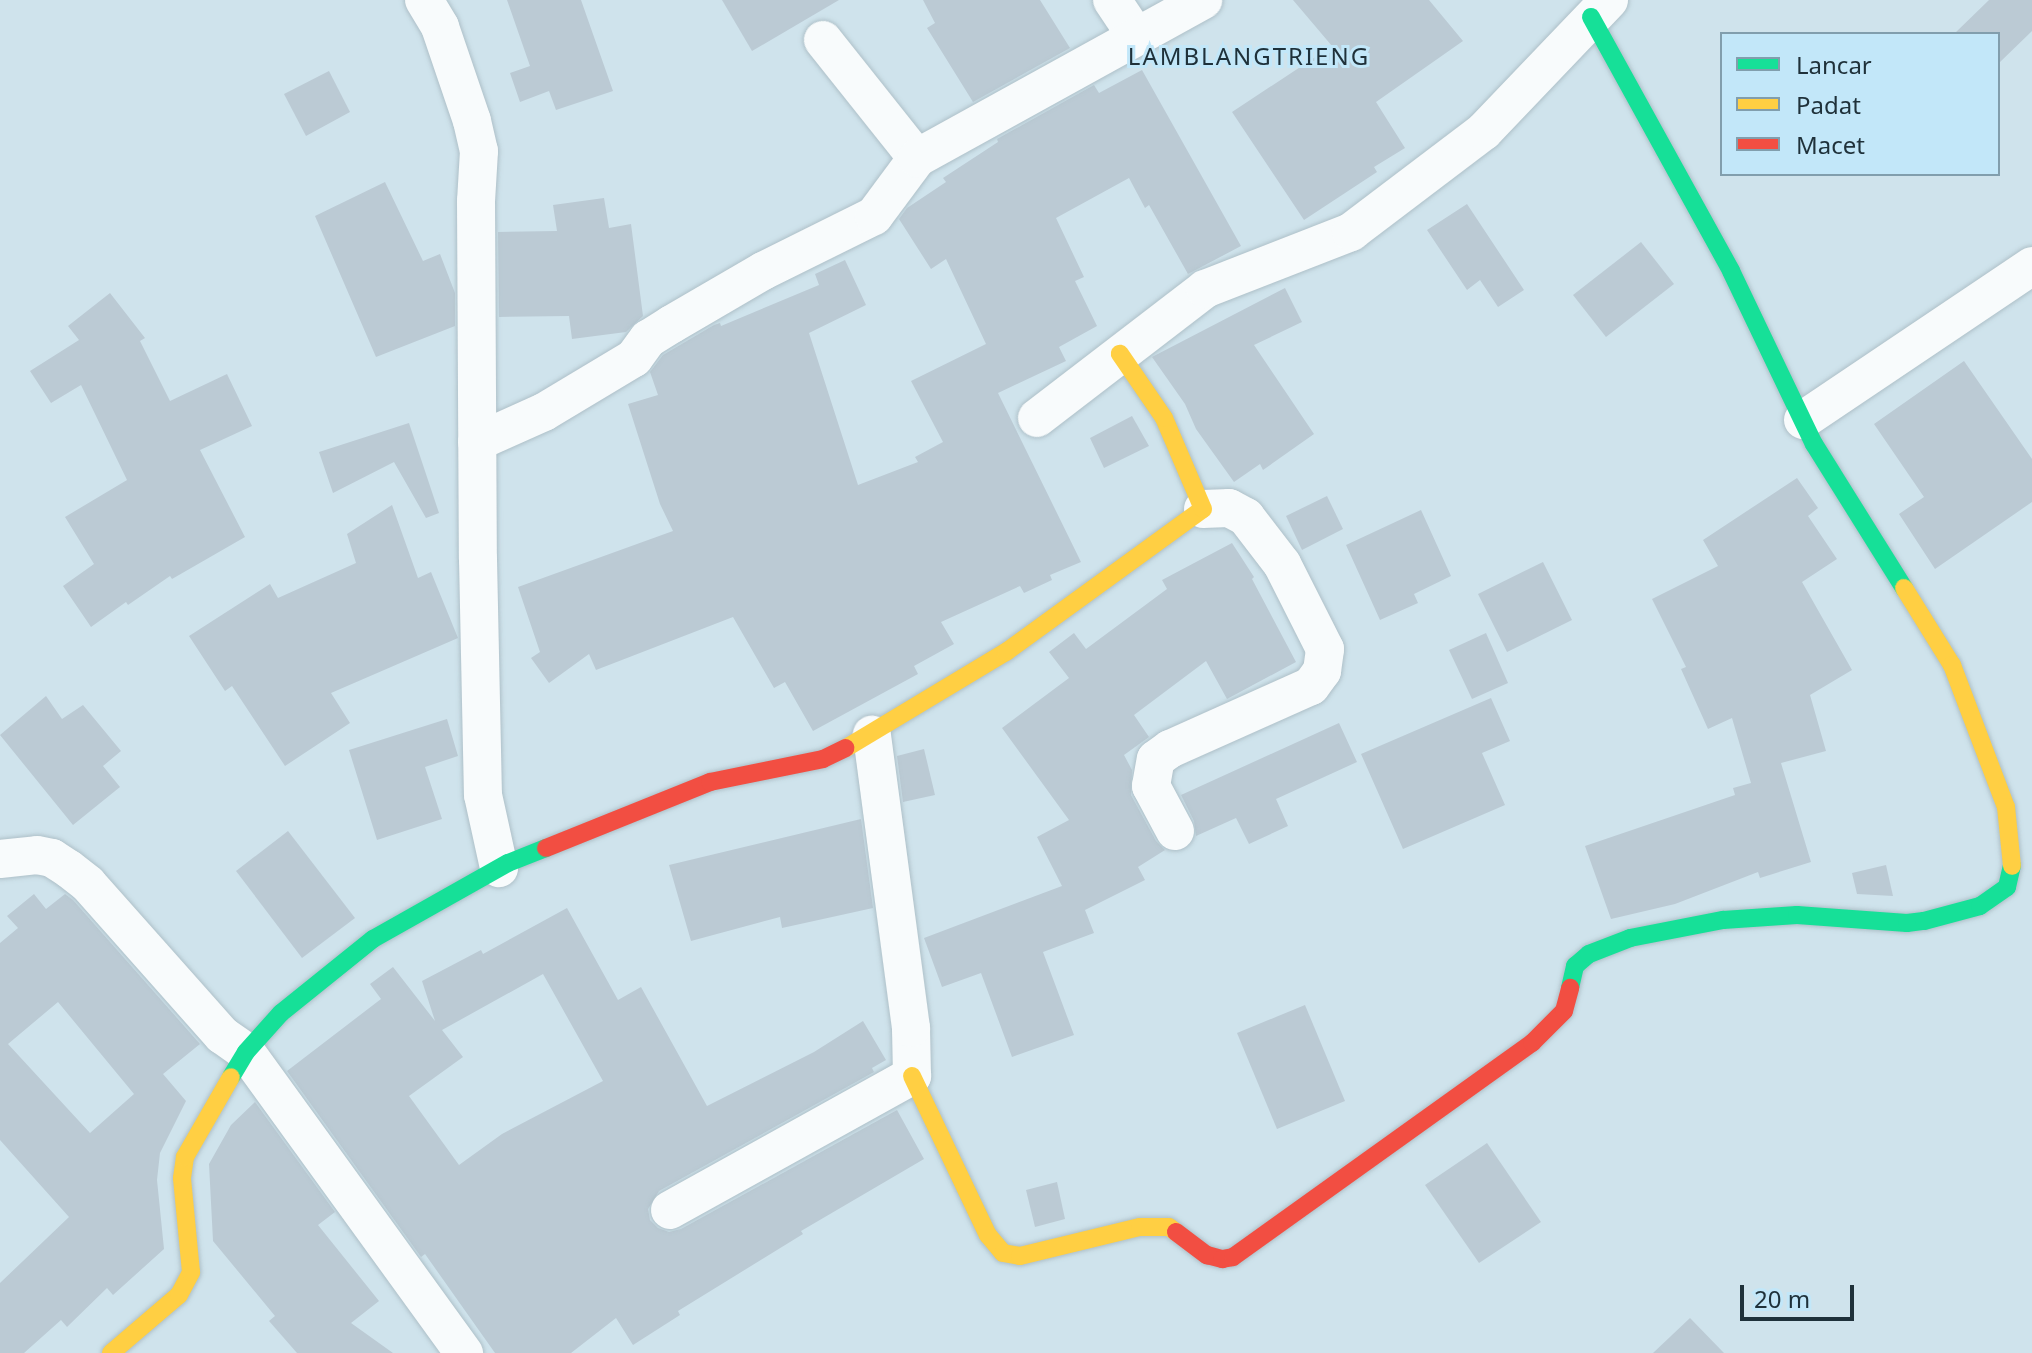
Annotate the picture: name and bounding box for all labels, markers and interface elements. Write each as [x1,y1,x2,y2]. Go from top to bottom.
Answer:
legend [1720,32,2000,176]
district label: LAMBLANGTRIENG [1128,42,1370,70]
text: Lancar [1796,48,1872,81]
text: Padat [1796,88,1861,121]
text: Macet [1796,128,1865,161]
scale bar [1744,1269,1858,1319]
text: 20 m [1754,1282,1810,1315]

